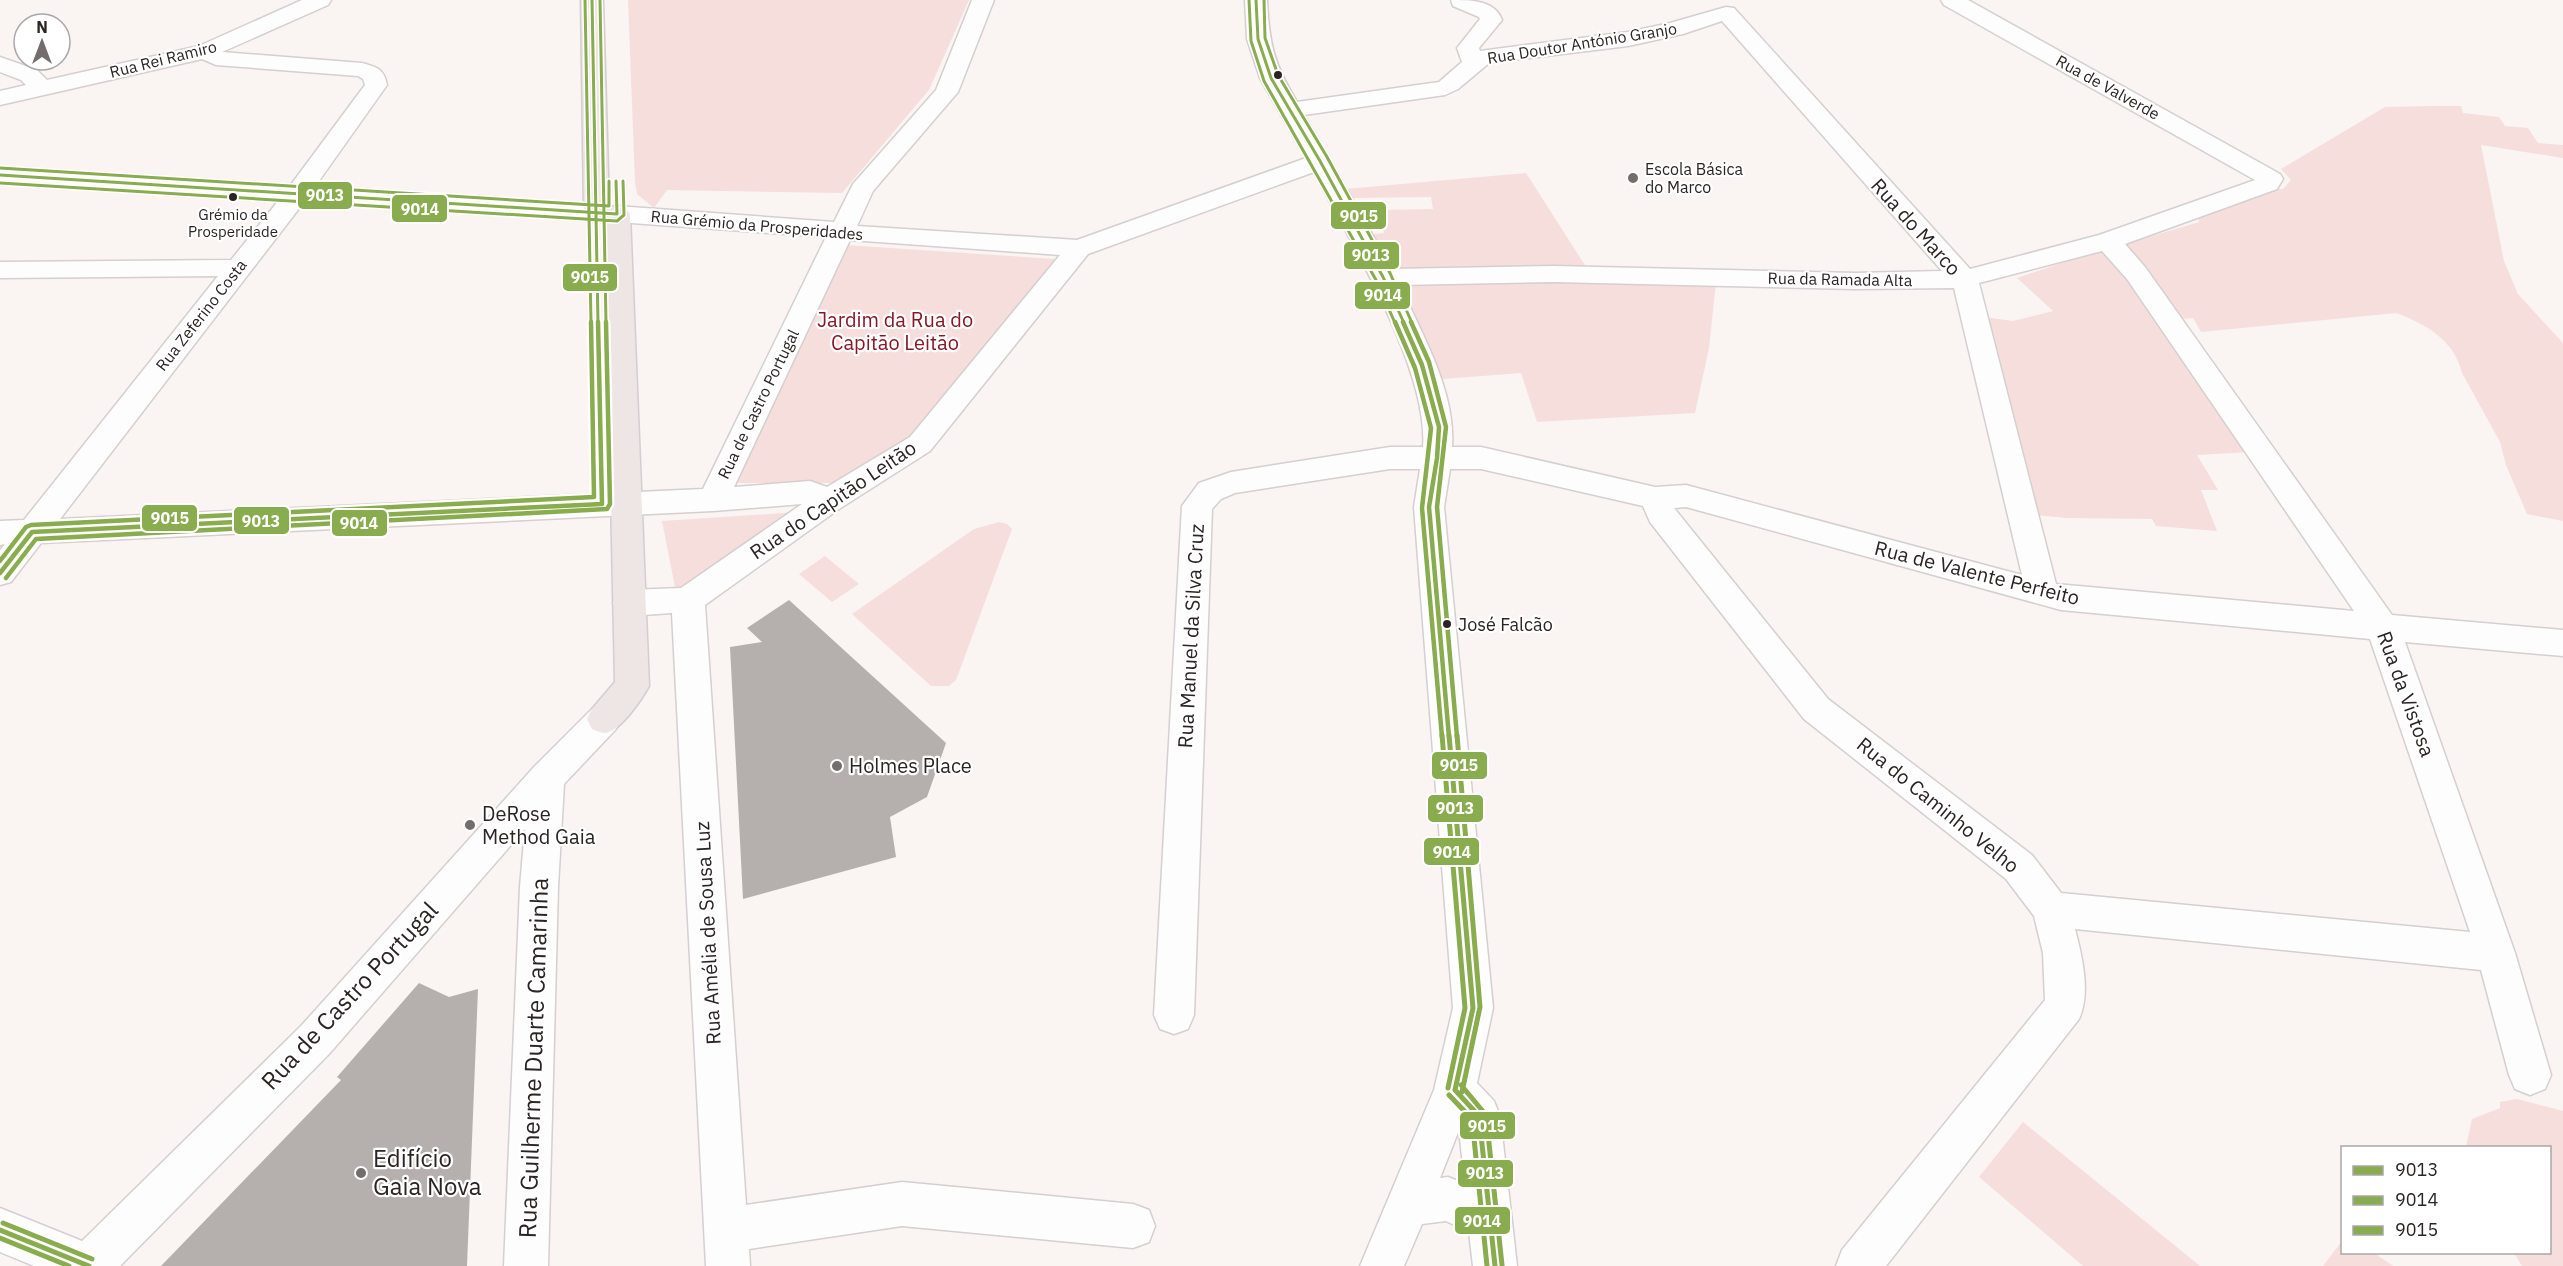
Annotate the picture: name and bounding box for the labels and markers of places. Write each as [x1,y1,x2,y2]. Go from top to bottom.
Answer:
unlabelled marker [1272,69,1284,81]
place label: Escola Básica do Marco [1645,159,1744,197]
marker: Escola Básica do Marco [1626,171,1640,185]
marker: Grémio da Prosperidade [227,191,239,203]
place label: Grémio da Prosperidade [188,205,278,241]
place label: José Falcão [1458,613,1553,636]
marker: José Falcão [1441,618,1453,630]
place label: Holmes Place [849,752,972,779]
marker: Holmes Place [830,759,844,773]
place label: DeRose Method Gaia [482,800,596,850]
marker: DeRose Method Gaia [463,818,477,832]
place label: Edifício Gaia Nova [373,1142,482,1202]
marker: Edifício Gaia Nova [354,1166,368,1180]

